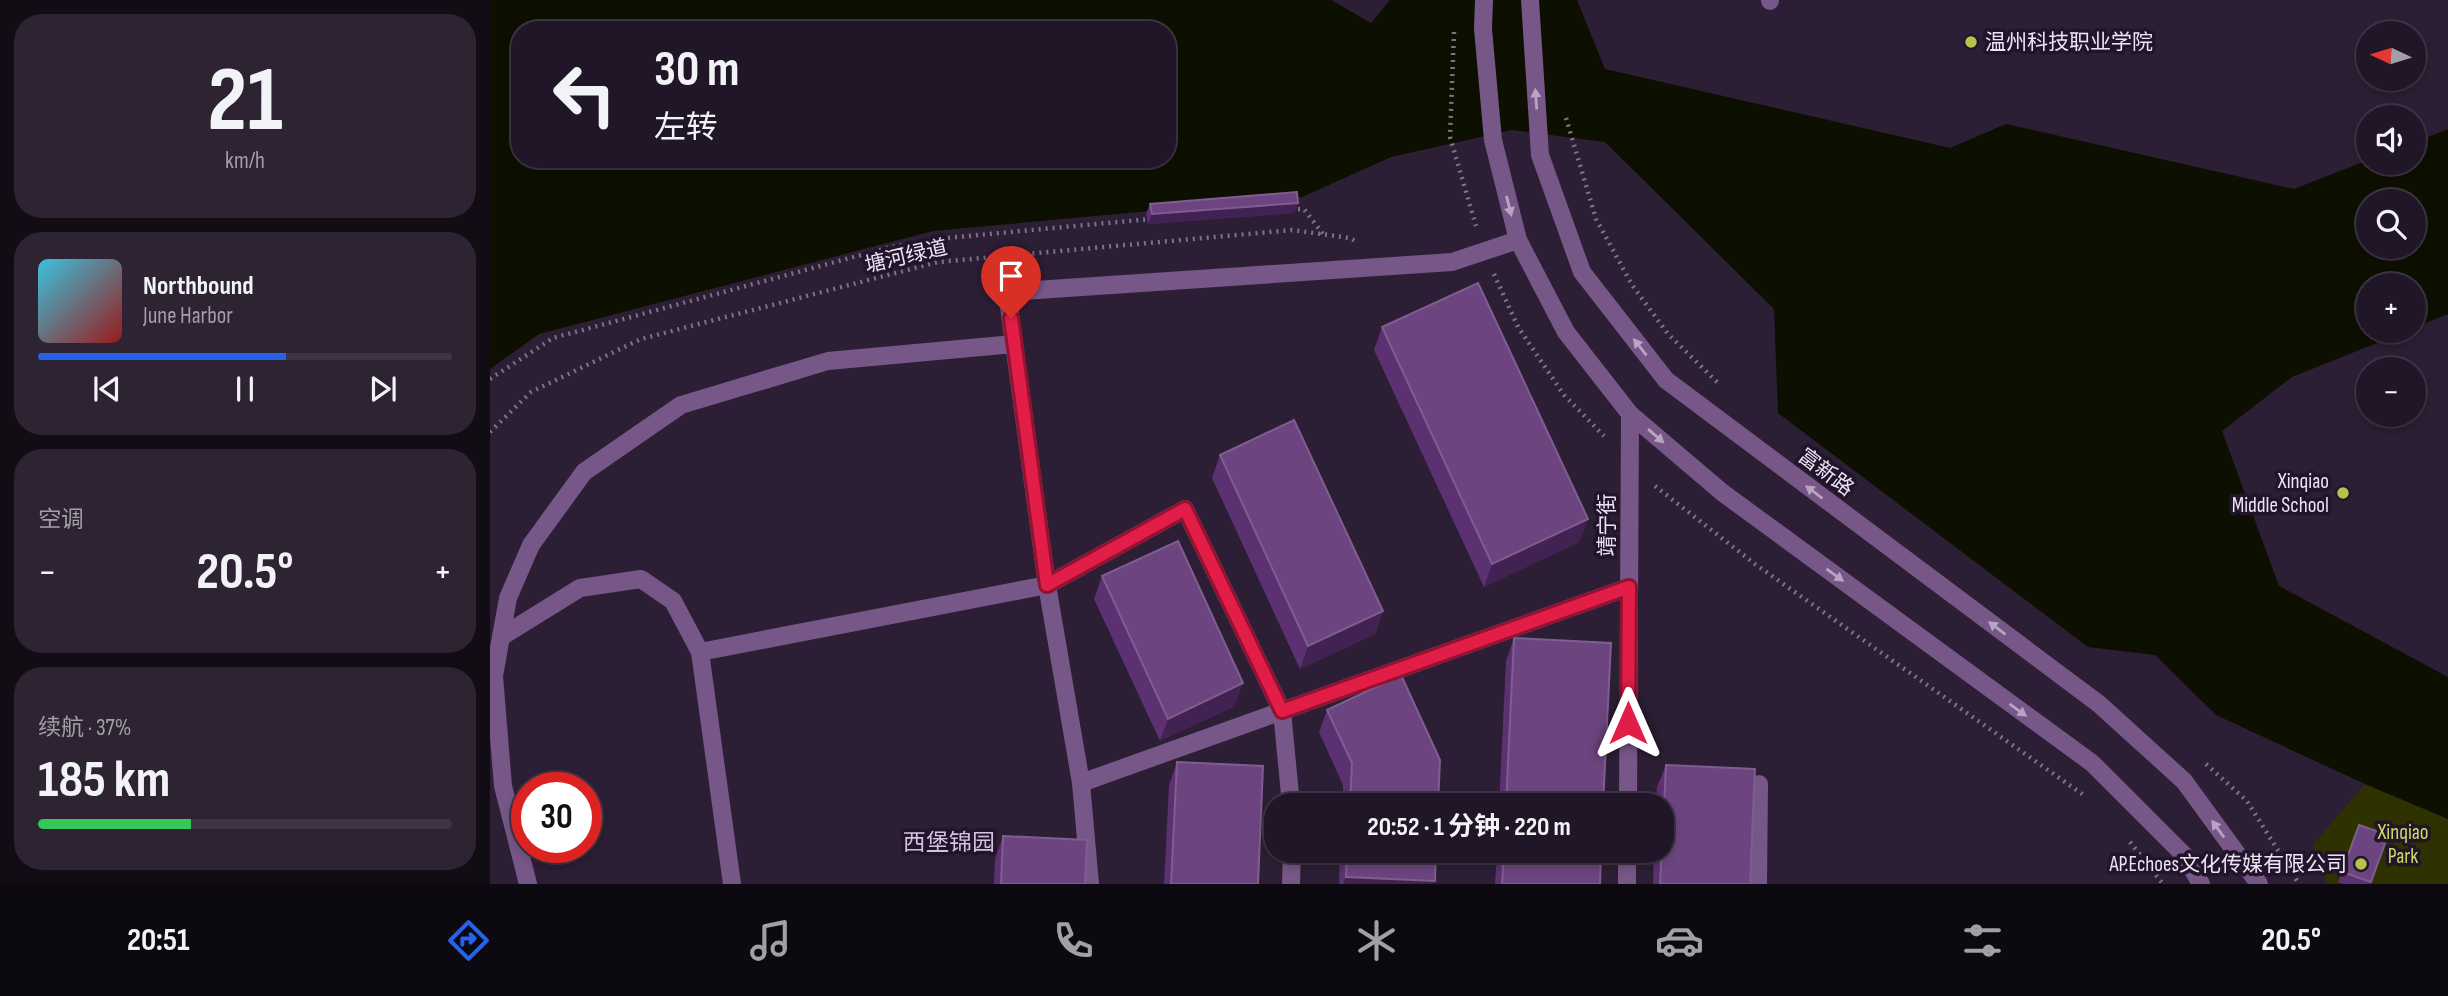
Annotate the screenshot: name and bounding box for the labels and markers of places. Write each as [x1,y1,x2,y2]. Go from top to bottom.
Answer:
place label: 温州科技职业学院 [1985,30,2153,55]
marker: 温州科技职业学院 [1963,34,1979,50]
pin [981,246,1041,318]
place label: Xinqiao Middle School [2232,469,2329,518]
marker: Xinqiao Middle School [2335,485,2351,501]
place label: AP.Echoes文化传媒有限公司 [2108,852,2347,877]
marker: AP.Echoes文化传媒有限公司 [2353,856,2369,872]

